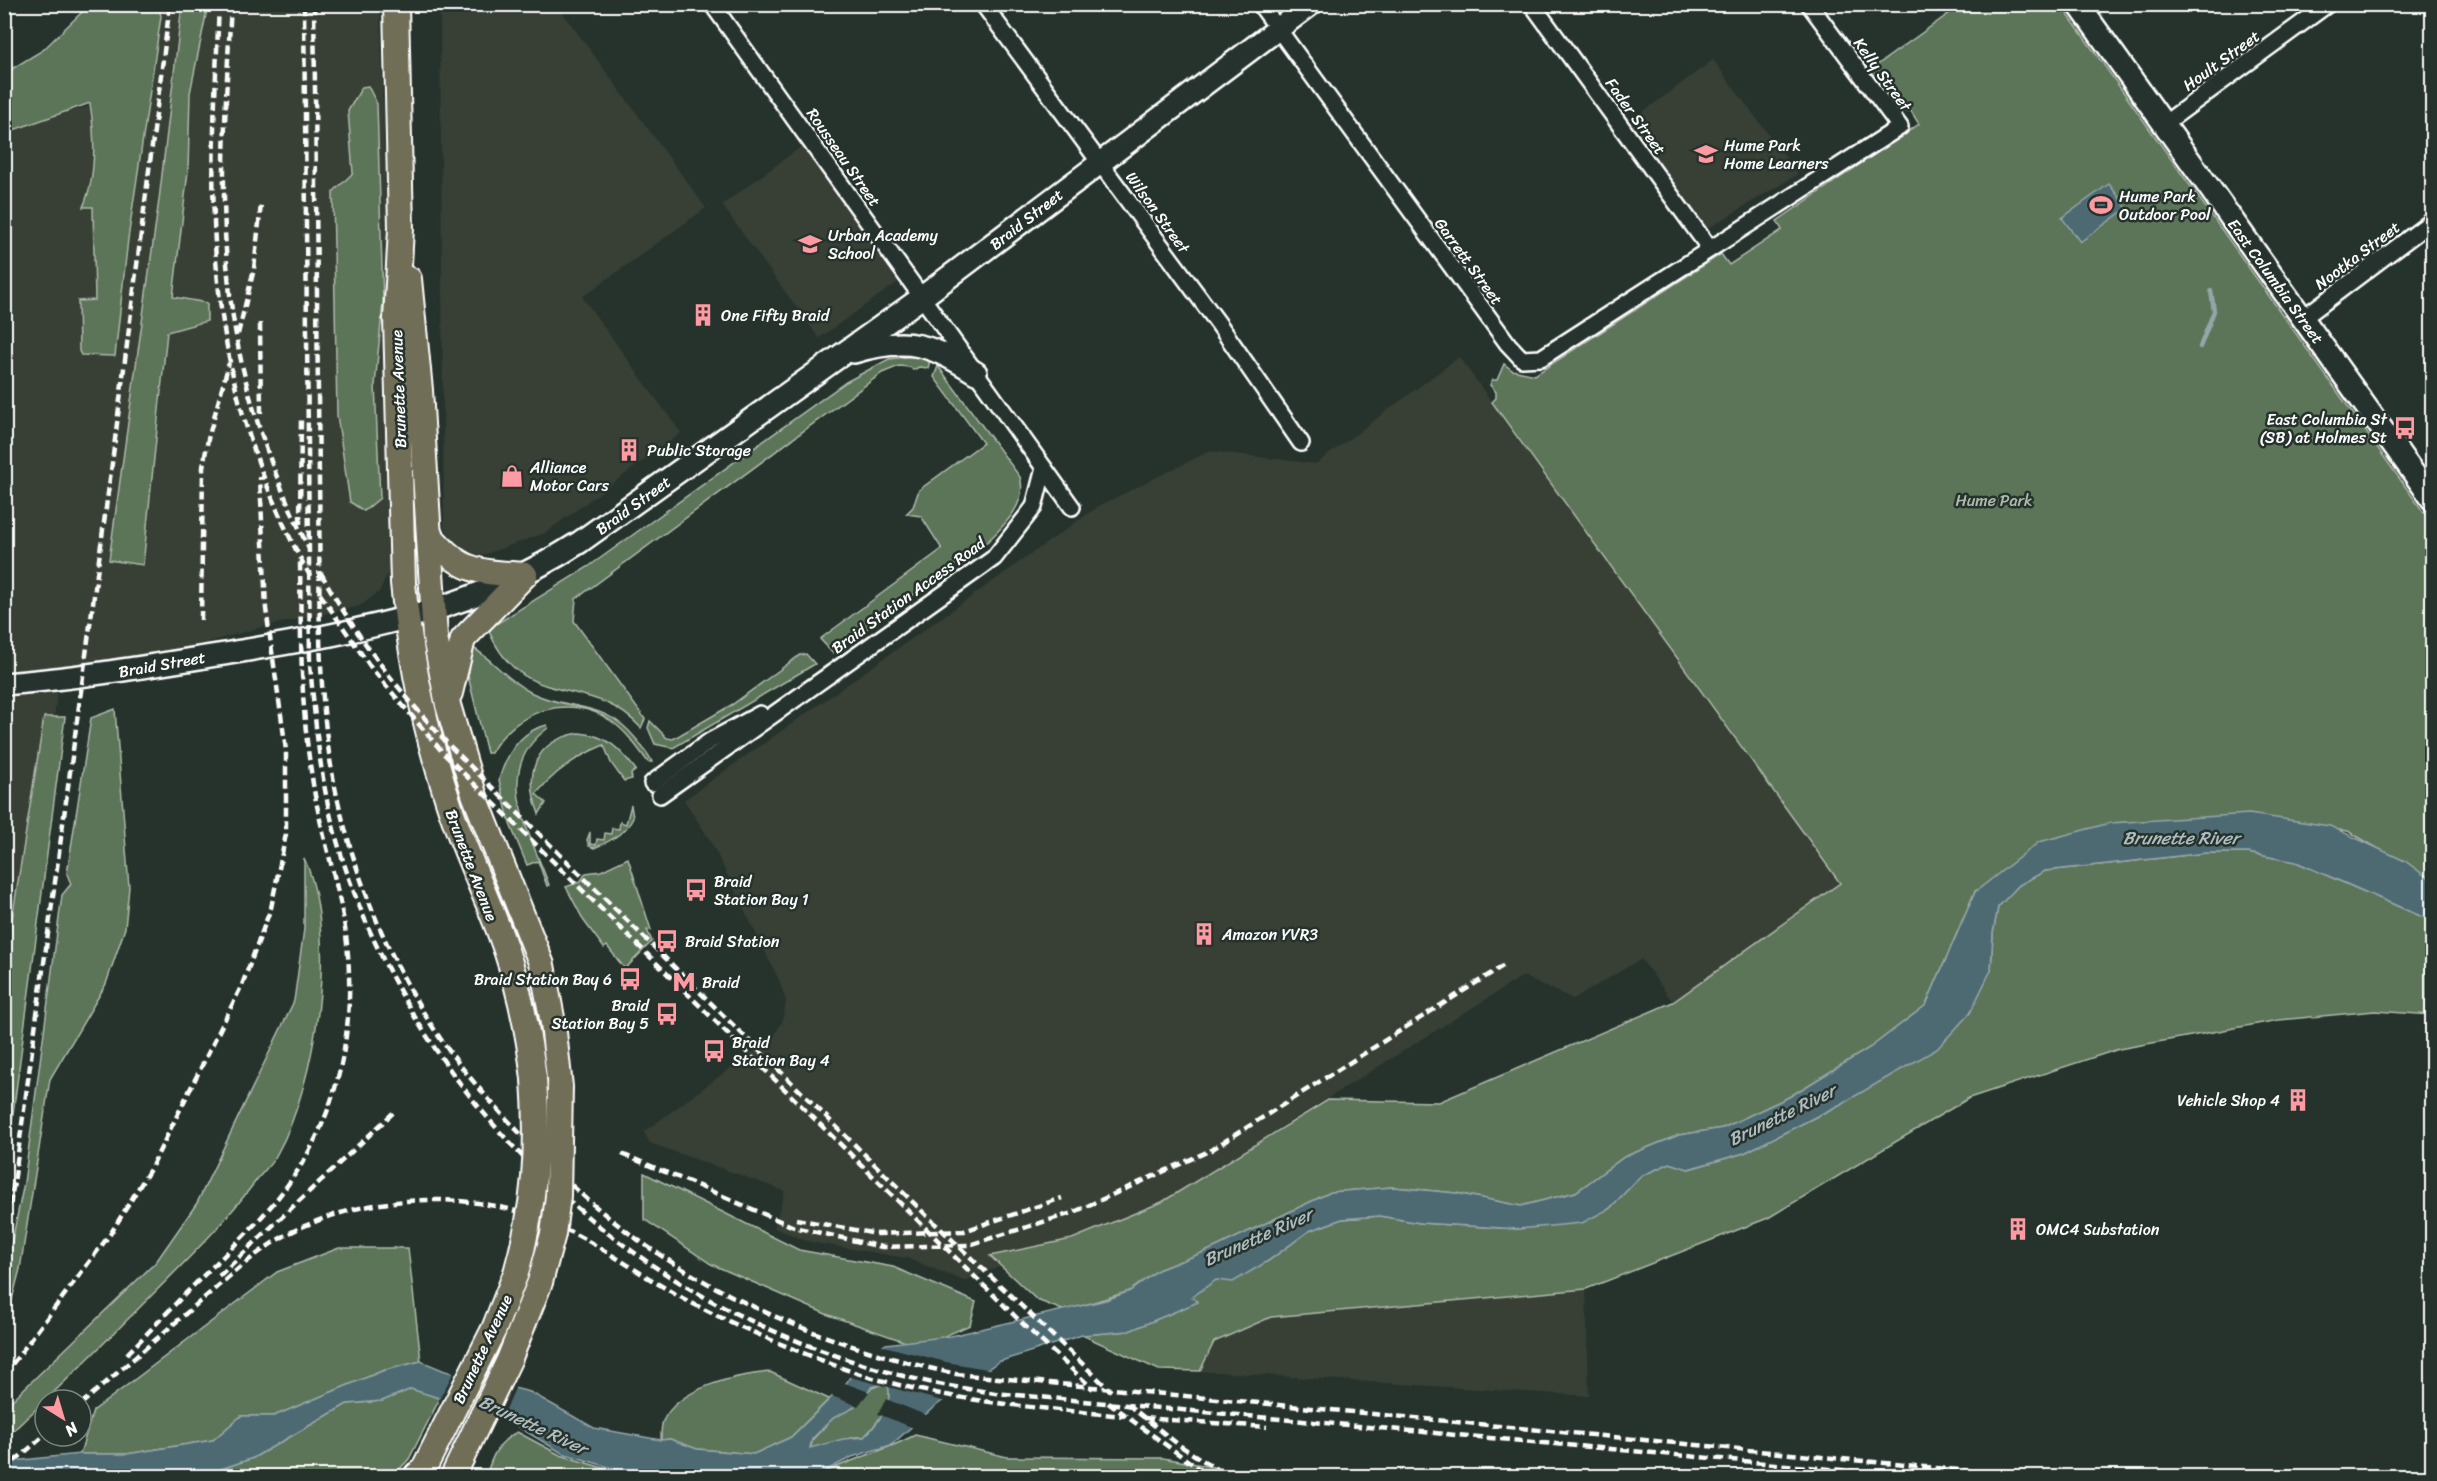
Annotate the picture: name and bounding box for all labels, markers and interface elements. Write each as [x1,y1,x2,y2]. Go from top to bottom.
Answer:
street label: Hoult Street [2176,22,2266,99]
street label: Kelly Street [1846,31,1920,118]
street label: Fader Street [1597,71,1674,161]
street label: Rousseau Street [799,102,889,213]
place label: Hume Park Home Learners [1724,131,1829,178]
school or university icon: Hume Park Home Learners [1693,141,1719,167]
street label: Wilson Street [1118,165,1198,260]
street label: Braid Street [983,181,1070,258]
place label: Hume Park Outdoor Pool [2119,182,2211,229]
sports icon: Hume Park Outdoor Pool [2088,192,2114,218]
street label: Garrett Street [1427,211,1511,311]
street label: East Columbia Street [2220,212,2331,351]
street label: Nootka Street [2308,213,2407,298]
place label: Urban Academy School [828,221,938,268]
school or university icon: Urban Academy School [797,231,823,257]
place label: One Fifty Braid [721,301,831,330]
building icon: One Fifty Braid [690,302,716,328]
street label: Brunette Avenue [382,329,415,449]
place label: East Columbia St (SB) at Holmes St [2259,405,2388,452]
bus stop icon: East Columbia St (SB) at Holmes St [2392,415,2418,441]
place label: Public Storage [647,436,751,465]
building icon: Public Storage [616,437,642,463]
place label: Alliance Motor Cars [529,453,610,500]
shop icon: Alliance Motor Cars [499,463,525,489]
street label: Braid Street [589,468,677,543]
park label: Hume Park [1955,486,2033,515]
street label: Braid Station Access Road [825,528,993,662]
street label: Braid Street [116,643,208,686]
street label: Brunette Avenue [437,805,506,926]
water label: Brunette River [2123,822,2243,854]
place label: Braid Station Bay 1 [714,867,809,914]
bus stop icon: Braid Station Bay 1 [683,877,709,903]
place label: Amazon YVR3 [1221,920,1318,949]
building icon: Amazon YVR3 [1191,921,1217,947]
place label: Braid Station [685,927,780,956]
bus stop icon: Braid Station [654,928,680,954]
place label: Braid Station Bay 6 [474,965,612,994]
bus stop icon: Braid Station Bay 6 [617,966,643,992]
place label: Braid [702,968,741,997]
metro station icon: Braid [671,969,697,995]
place label: Braid Station Bay 5 [551,991,651,1038]
bus stop icon: Braid Station Bay 5 [654,1001,680,1027]
place label: Braid Station Bay 4 [732,1028,830,1075]
bus stop icon: Braid Station Bay 4 [701,1038,727,1064]
water label: Brunette River [1723,1074,1845,1155]
place label: Vehicle Shop 4 [2177,1086,2280,1115]
building icon: Vehicle Shop 4 [2285,1087,2311,1113]
water label: Brunette River [1198,1197,1321,1275]
place label: OMC4 Substation [2036,1215,2160,1244]
building icon: OMC4 Substation [2005,1216,2031,1242]
street label: Brunette Avenue [444,1289,521,1409]
water label: Brunette River [473,1386,596,1466]
north arrow [33,1388,93,1448]
text: N [58,1414,86,1445]

